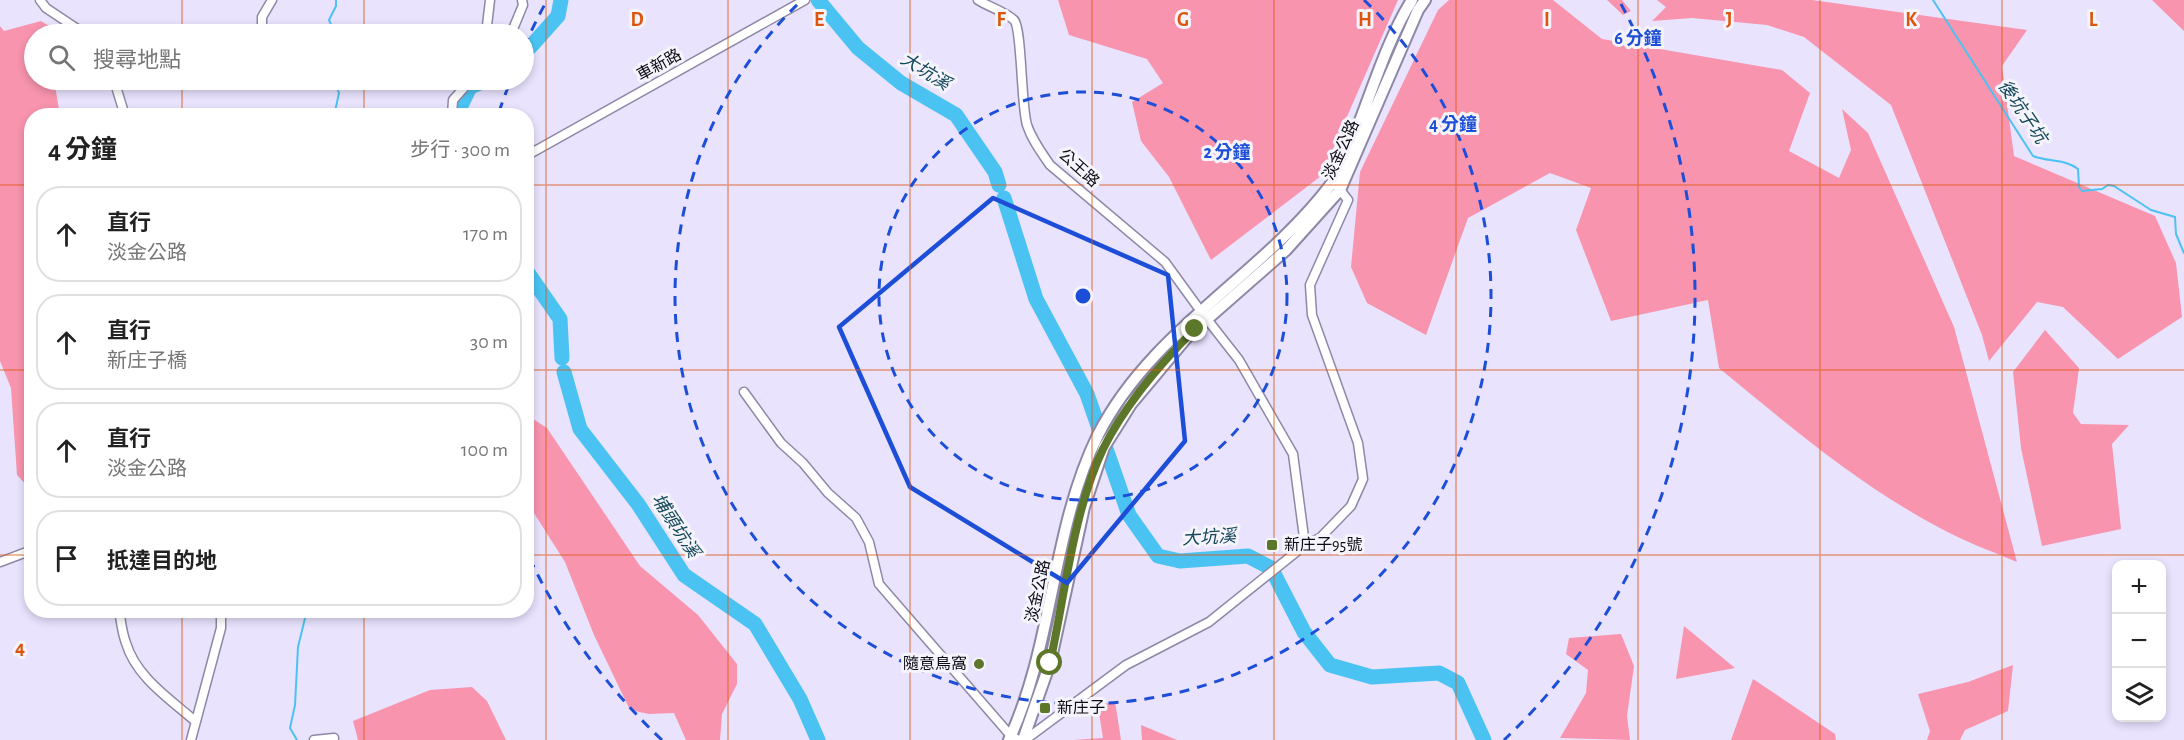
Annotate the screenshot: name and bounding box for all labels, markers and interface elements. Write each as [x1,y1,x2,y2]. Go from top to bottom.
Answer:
text: D [630,10,644,30]
text: E [814,10,824,30]
text: F [996,10,1006,30]
text: G [1177,10,1189,30]
text: H [1358,10,1372,30]
text: I [1544,10,1550,30]
text: J [1726,10,1732,30]
text: K [1905,10,1917,30]
text: L [2089,10,2098,30]
search box [24,24,534,90]
text: 6 分鐘 [1614,28,1662,48]
icon: search [45,41,78,74]
street label: 車新路 [634,45,684,84]
water label: 大坑溪 [897,48,956,96]
text: 搜尋地點 [93,49,181,71]
water label: 後坑子坑 [1994,76,2053,149]
text: 4 分鐘 [1429,114,1477,134]
street label: 淡金公路 [1319,117,1362,182]
text: 4 分鐘 [48,137,117,163]
text: 步行 · 300 m [410,140,510,160]
text: 2 分鐘 [1203,142,1251,162]
street label: 公王路 [1056,145,1103,190]
text: 直行 [107,212,151,234]
icon: ahead [50,218,83,251]
text: 170 m [463,224,508,244]
text: 淡金公路 [107,243,187,263]
centre of rings [1073,286,1093,306]
route end [1181,315,1207,341]
text: 直行 [107,320,151,342]
icon: ahead [50,326,83,359]
text: 30 m [470,332,508,352]
text: 新庄子橋 [107,351,187,371]
text: 直行 [107,428,151,450]
icon: ahead [50,434,83,467]
text: 100 m [461,440,508,460]
text: 淡金公路 [107,459,187,479]
water label: 埔頭坑溪 [648,490,705,564]
water label: 大坑溪 [1181,525,1239,548]
place label: 新庄子95號 [1284,536,1362,553]
marker: 新庄子95號 [1265,538,1279,552]
icon: arrive [50,542,83,575]
text: 抵達目的地 [107,550,217,572]
street label: 淡金公路 [1023,558,1052,624]
map controls [2112,560,2166,722]
button: + [2112,560,2166,614]
button: − [2112,614,2166,668]
text: 4 [15,638,25,658]
route start [1036,649,1062,675]
place label: 隨意鳥窩 [903,655,967,672]
marker: 隨意鳥窩 [972,657,986,671]
button: layers [2112,668,2166,722]
place label: 新庄子 [1057,699,1105,716]
marker: 新庄子 [1038,701,1052,715]

